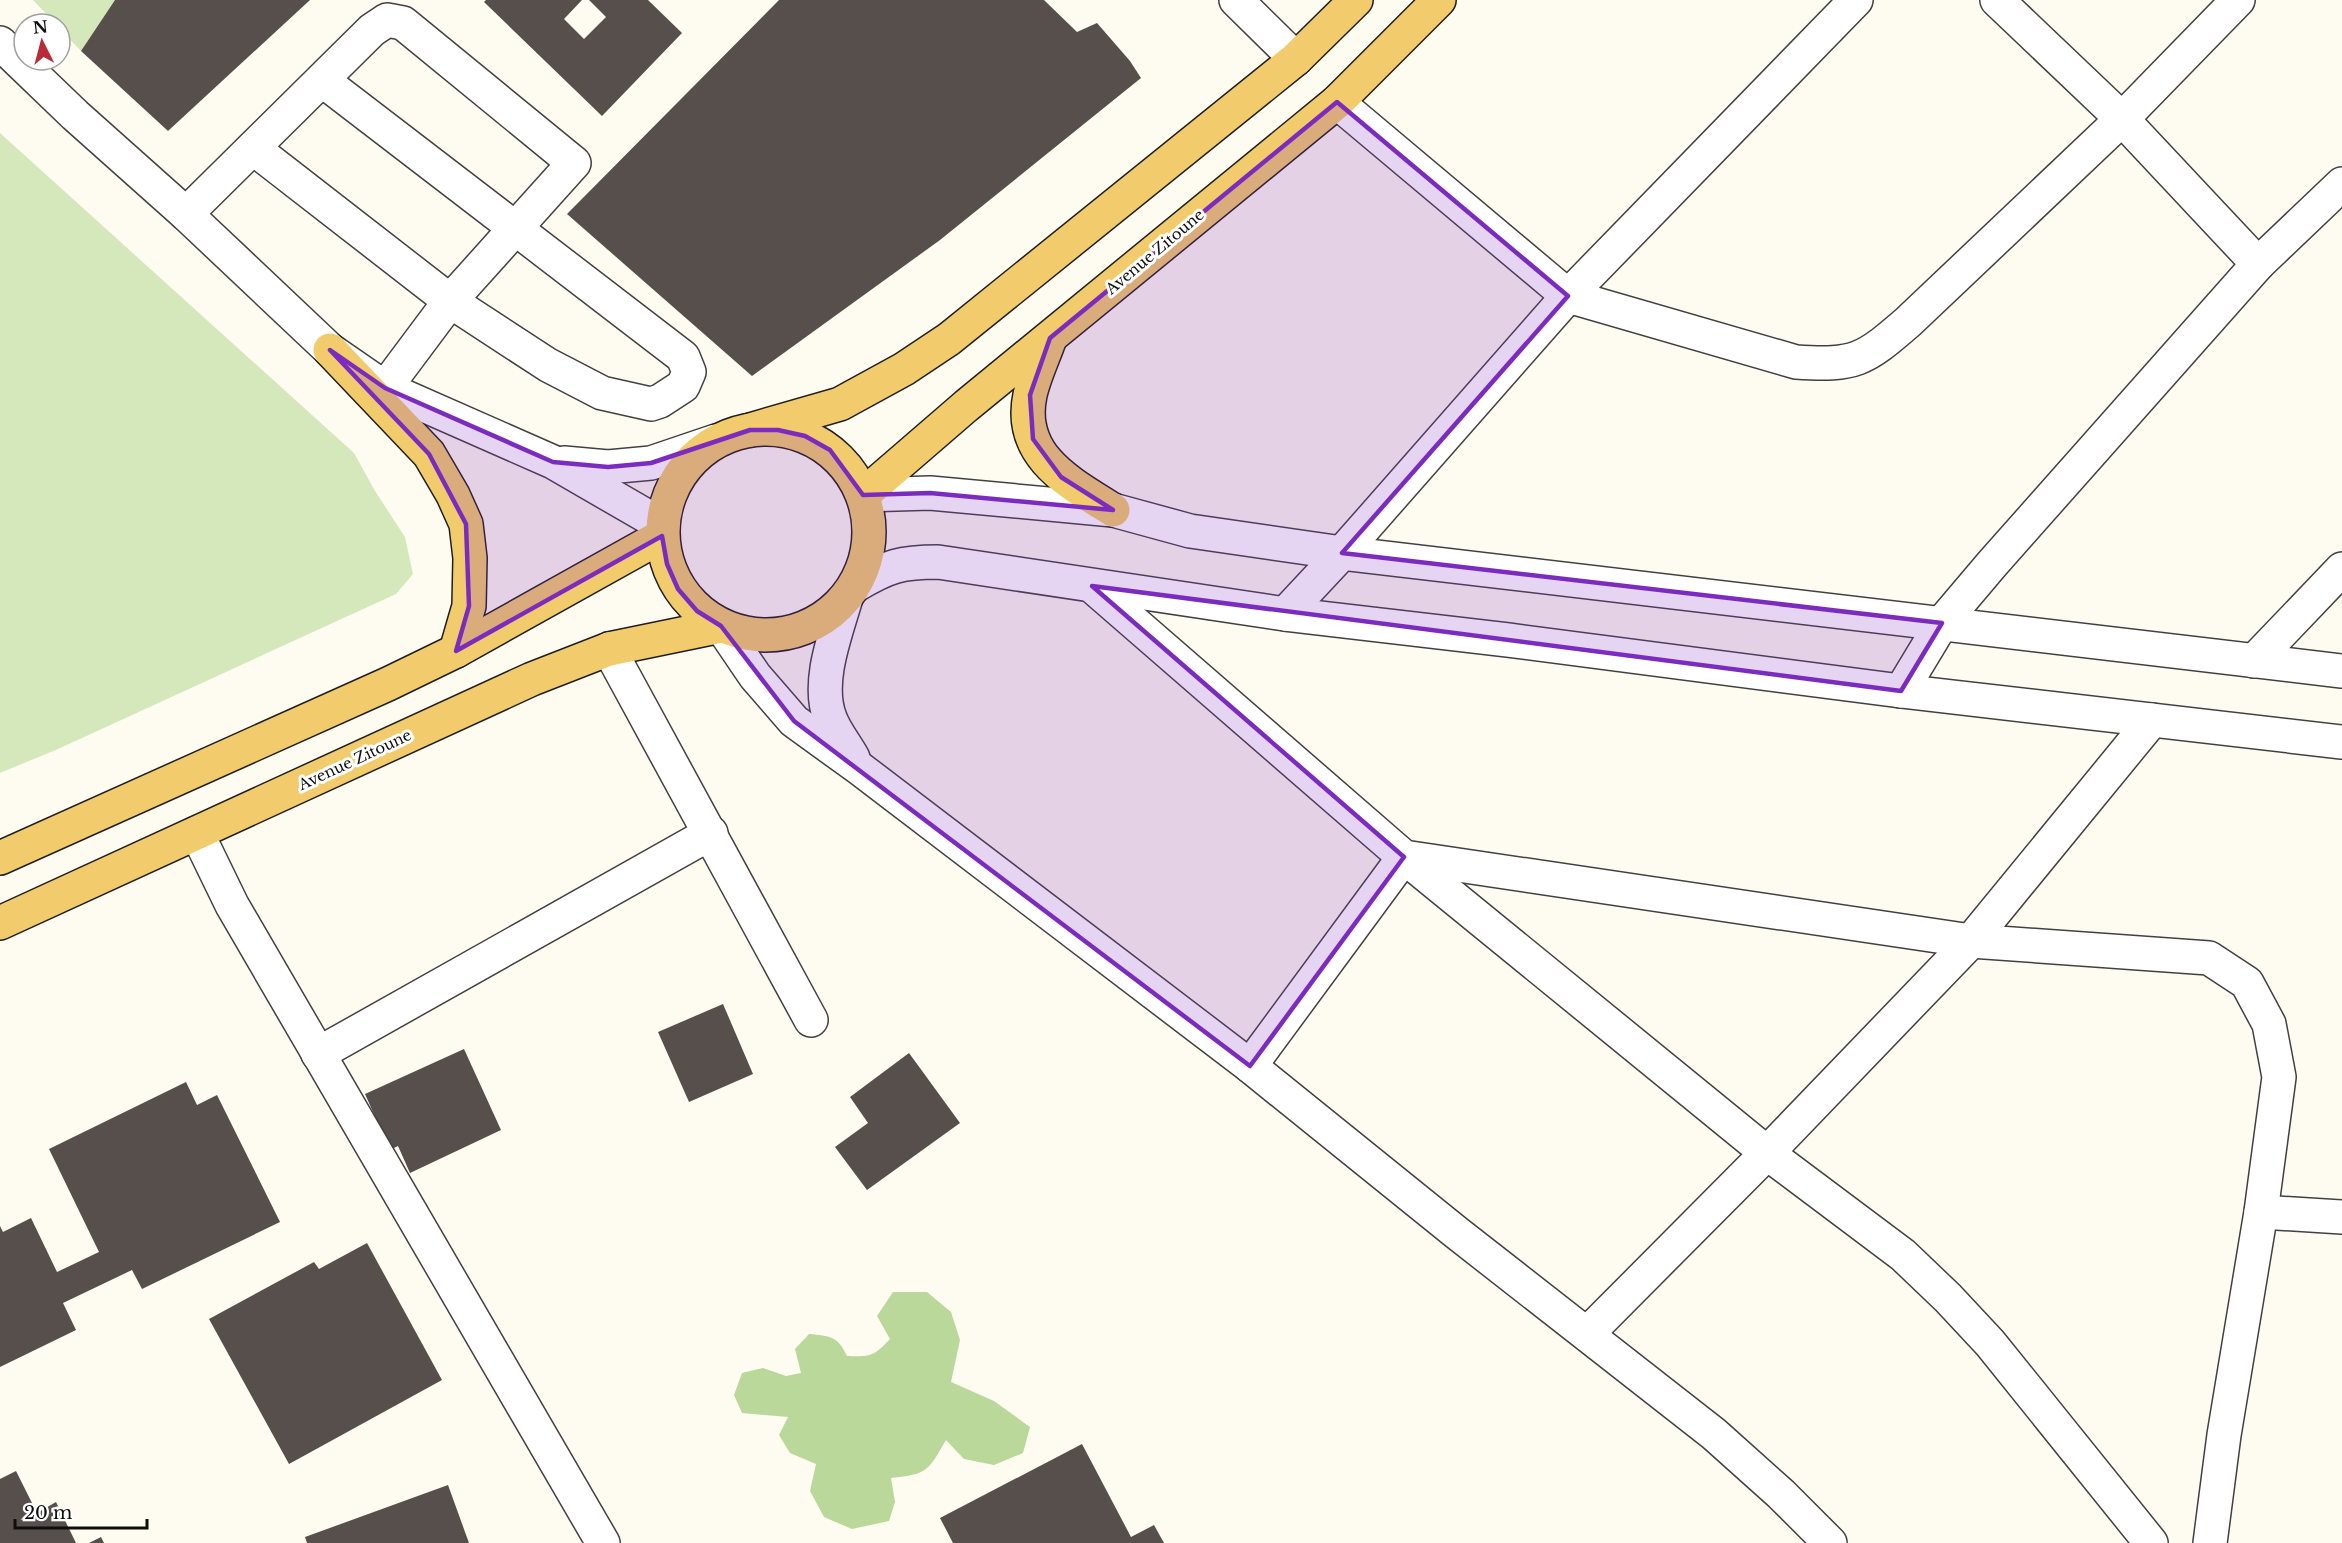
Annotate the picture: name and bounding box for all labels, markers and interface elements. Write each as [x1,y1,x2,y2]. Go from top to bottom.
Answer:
north arrow [12,12,72,72]
text: N [32,16,49,38]
street label: Avenue Zitoune [1101,205,1208,299]
street label: Avenue Zitoune [294,725,414,794]
scale bar [15,1492,147,1530]
text: 20 m [24,1502,72,1524]

